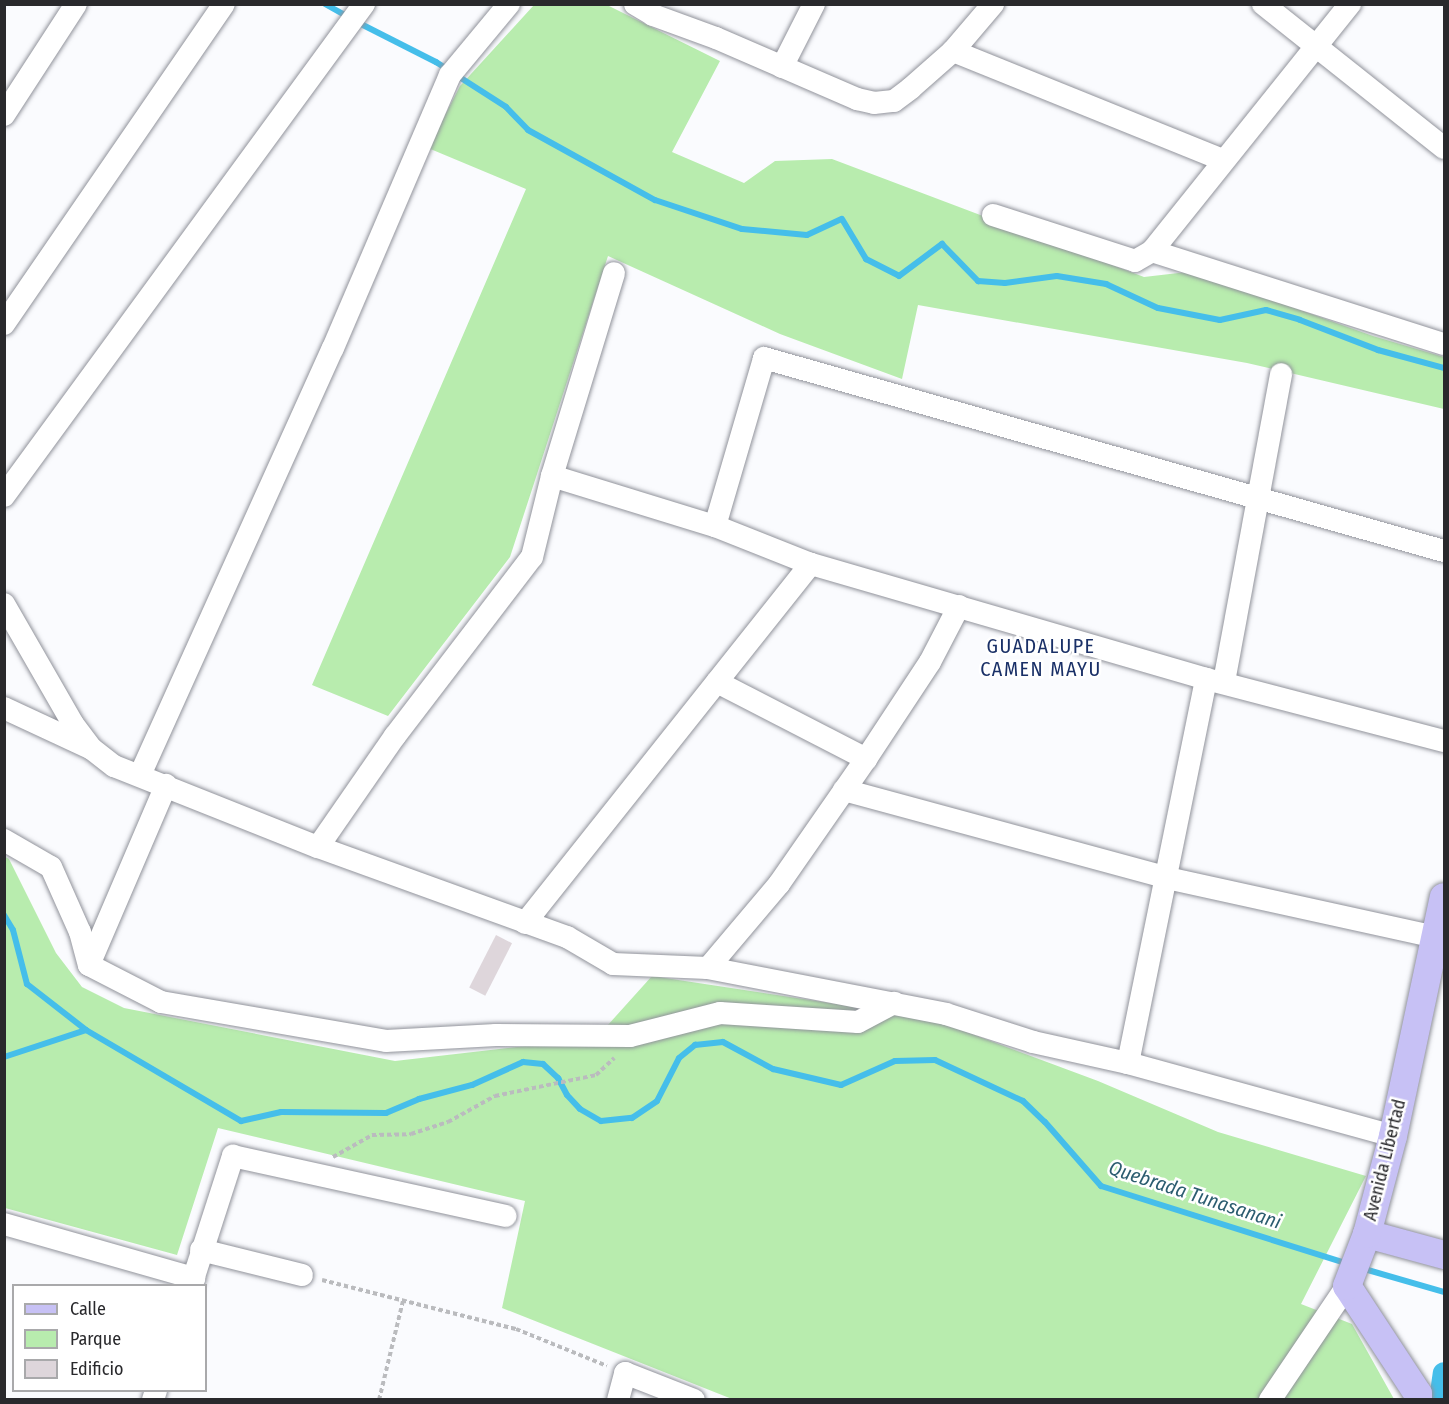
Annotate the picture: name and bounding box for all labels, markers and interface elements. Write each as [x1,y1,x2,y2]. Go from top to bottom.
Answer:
district label: GUADALUPE CAMEN MAYU [980,634,1102,681]
street label: Avenida Libertad [1359,1097,1411,1223]
water label: Quebrada Tunasanani [1106,1156,1284,1234]
legend [12,1284,207,1392]
text: Calle [70,1298,106,1320]
text: Parque [70,1328,121,1350]
text: Edificio [70,1358,123,1380]

